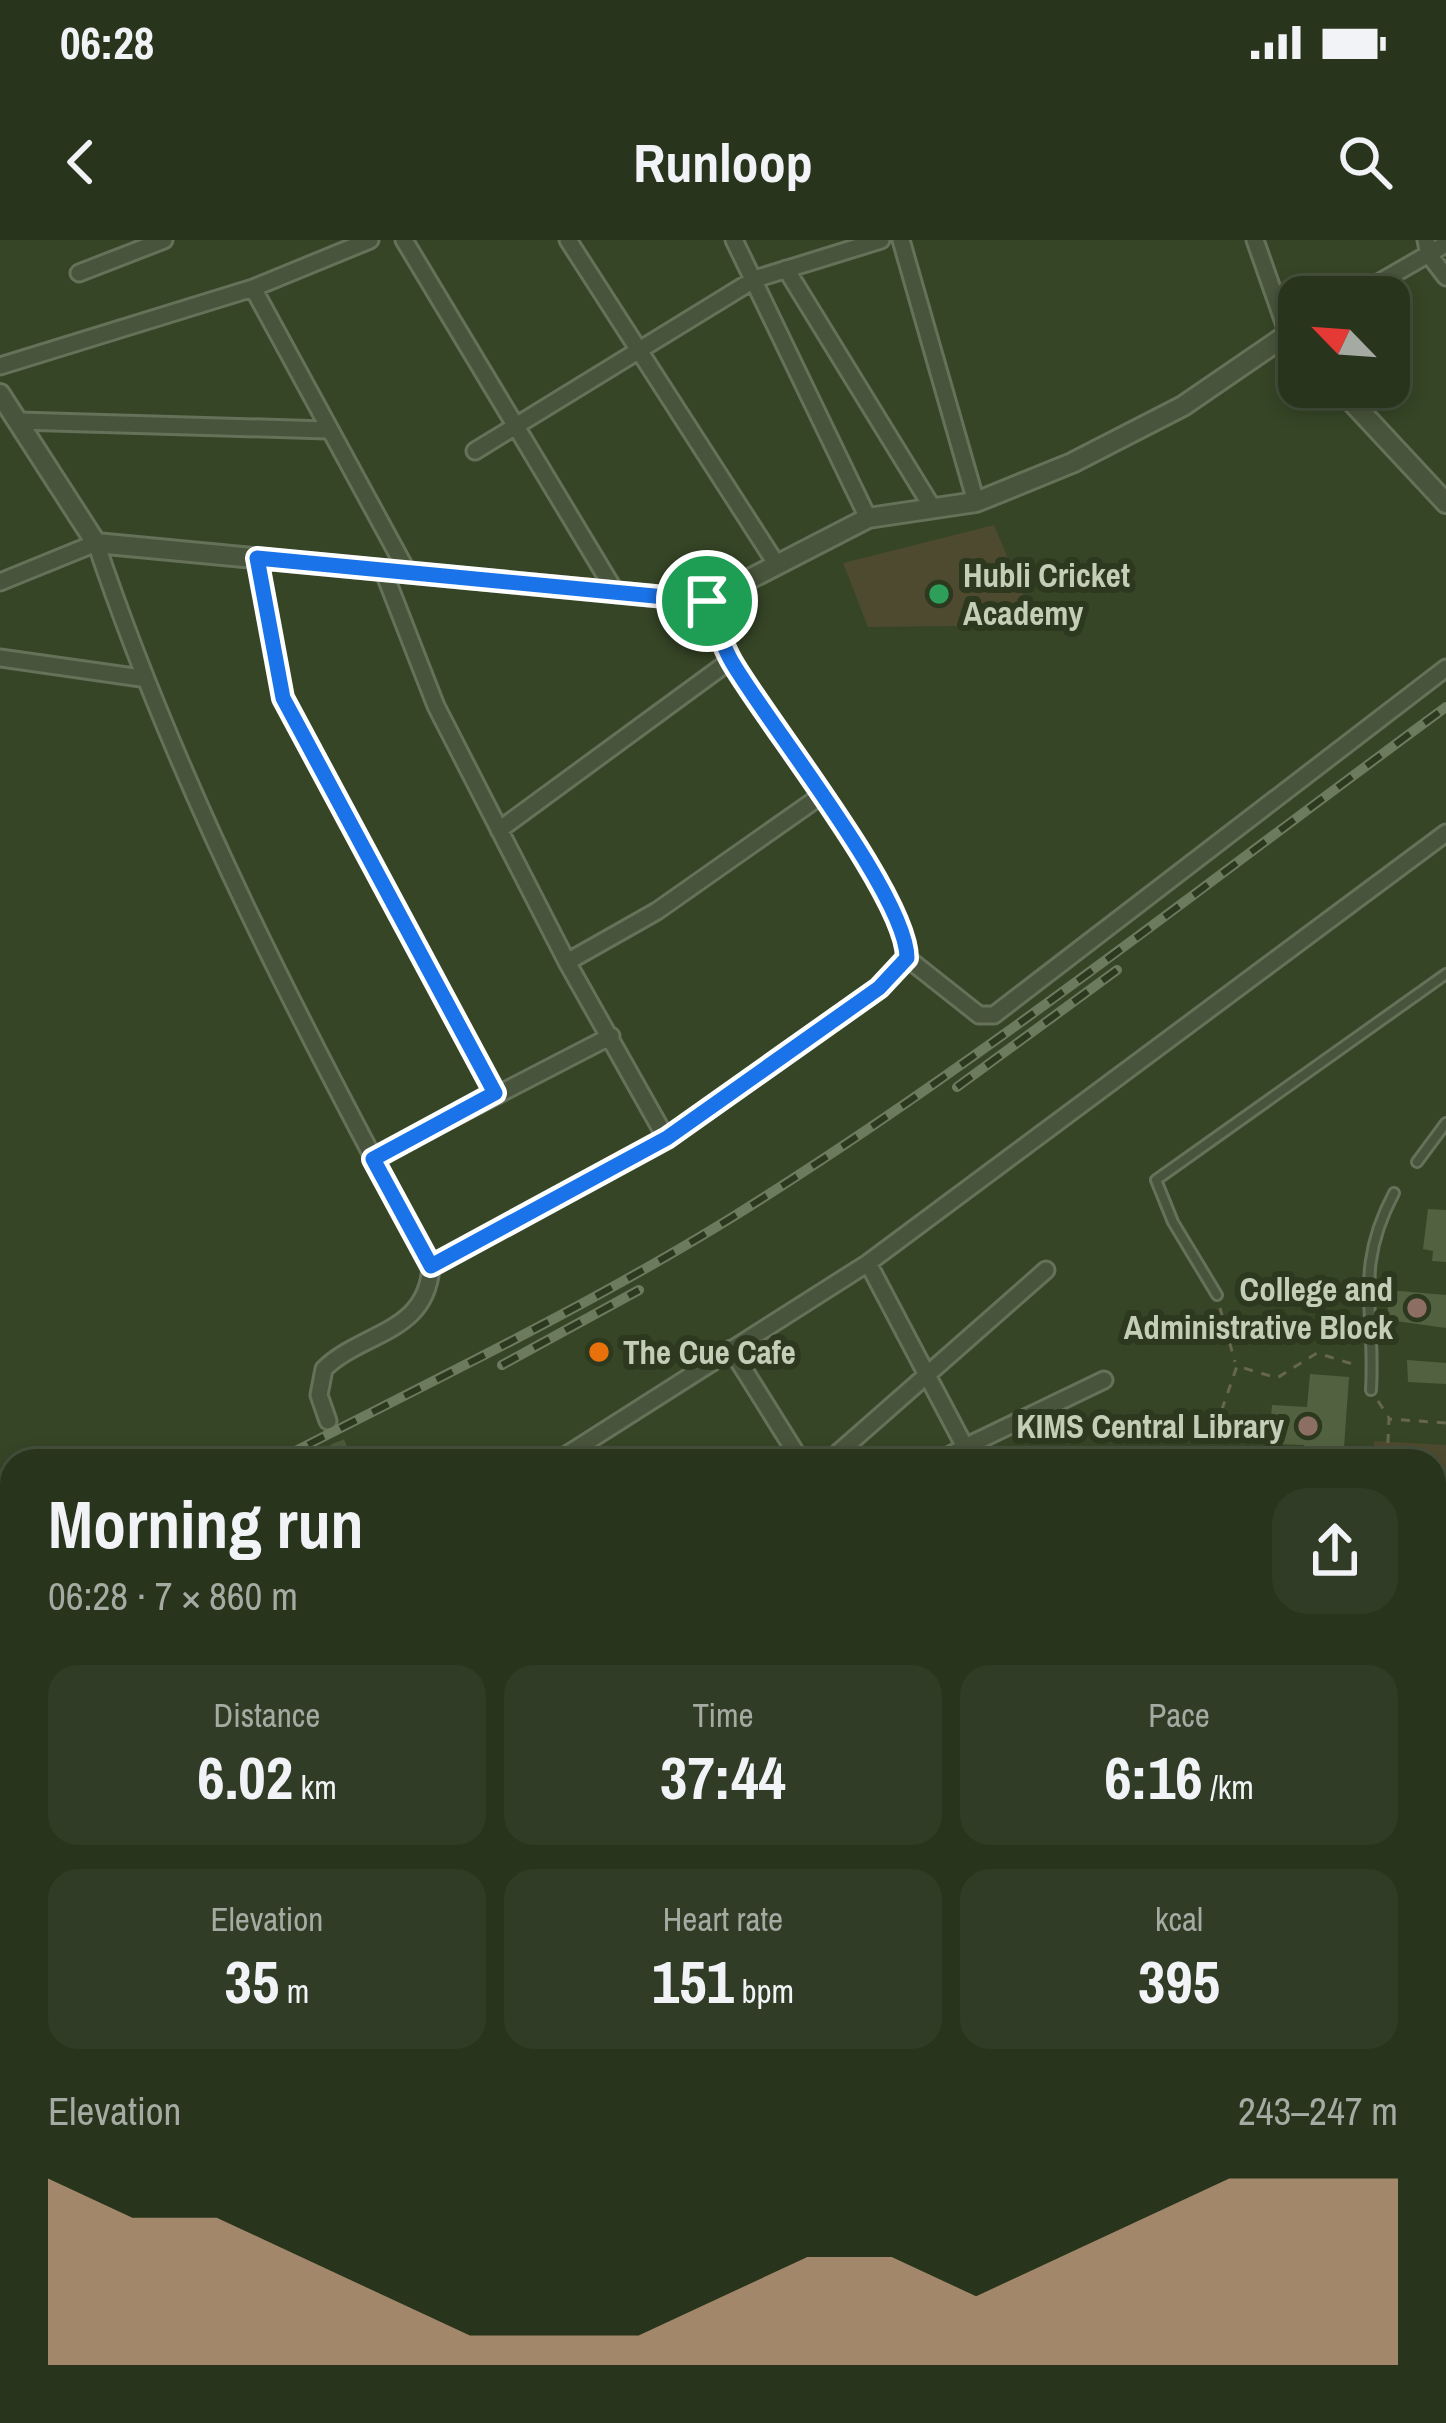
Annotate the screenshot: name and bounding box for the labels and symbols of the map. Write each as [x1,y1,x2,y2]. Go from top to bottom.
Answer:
north arrow [1278,276,1410,408]
pin [656,550,758,652]
place label: Hubli Cricket Academy [963,553,1130,635]
marker: Hubli Cricket Academy [926,581,952,607]
place label: College and Administrative Block [1124,1267,1394,1349]
marker: College and Administrative Block [1404,1295,1430,1321]
place label: The Cue Cafe [623,1330,796,1374]
marker: The Cue Cafe [586,1339,612,1365]
place label: KIMS Central Library [1016,1404,1284,1448]
marker: KIMS Central Library [1295,1413,1321,1439]

